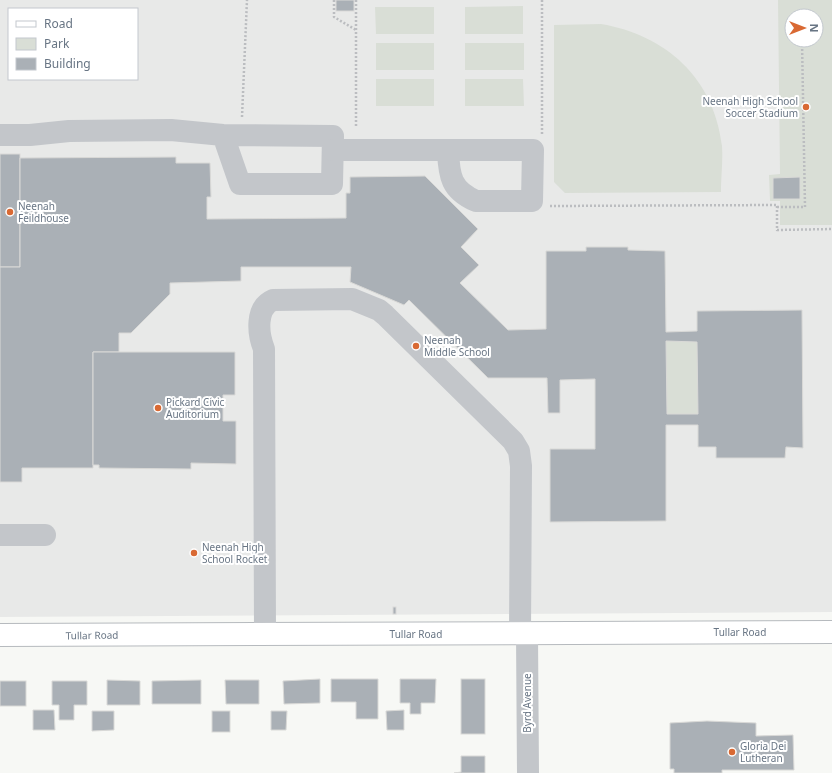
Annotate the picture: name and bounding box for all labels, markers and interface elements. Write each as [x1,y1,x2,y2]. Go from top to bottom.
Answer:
legend [8,8,138,80]
north arrow [784,8,824,48]
text: Road [44,15,73,32]
text: N [807,24,822,32]
text: Park [44,35,70,52]
text: Building [44,55,91,72]
place label: Neenah High School Soccer Stadium [702,94,798,120]
marker: Neenah High School Soccer Stadium [801,102,811,112]
place label: Neenah Feildhouse [18,199,69,225]
marker: Neenah Feildhouse [5,207,15,217]
place label: Neenah Middle School [424,333,490,359]
marker: Neenah Middle School [411,341,421,351]
place label: Pickard Civic Auditorium [166,395,225,421]
marker: Pickard Civic Auditorium [153,403,163,413]
place label: Neenah High School Rocket [202,540,268,566]
marker: Neenah High School Rocket [189,548,199,558]
street label: Tullar Road [714,625,766,639]
street label: Tullar Road [390,627,442,641]
street label: Tullar Road [65,628,119,642]
street label: Byrd Avenue [520,673,534,733]
place label: Gloria Dei Lutheran [740,739,786,765]
marker: Gloria Dei Lutheran [727,747,737,757]

